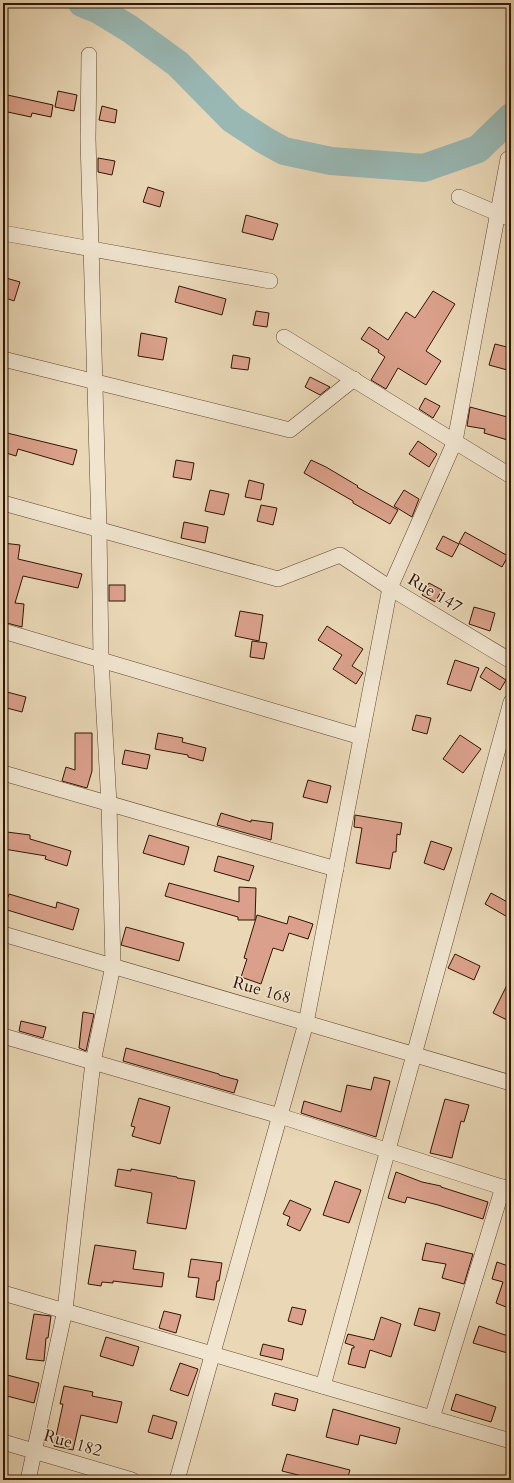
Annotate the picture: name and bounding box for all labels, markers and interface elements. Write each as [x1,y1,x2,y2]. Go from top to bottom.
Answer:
street label: Rue 147 [404,568,467,618]
street label: Rue 168 [230,971,294,1009]
street label: Rue 182 [41,1424,105,1462]

